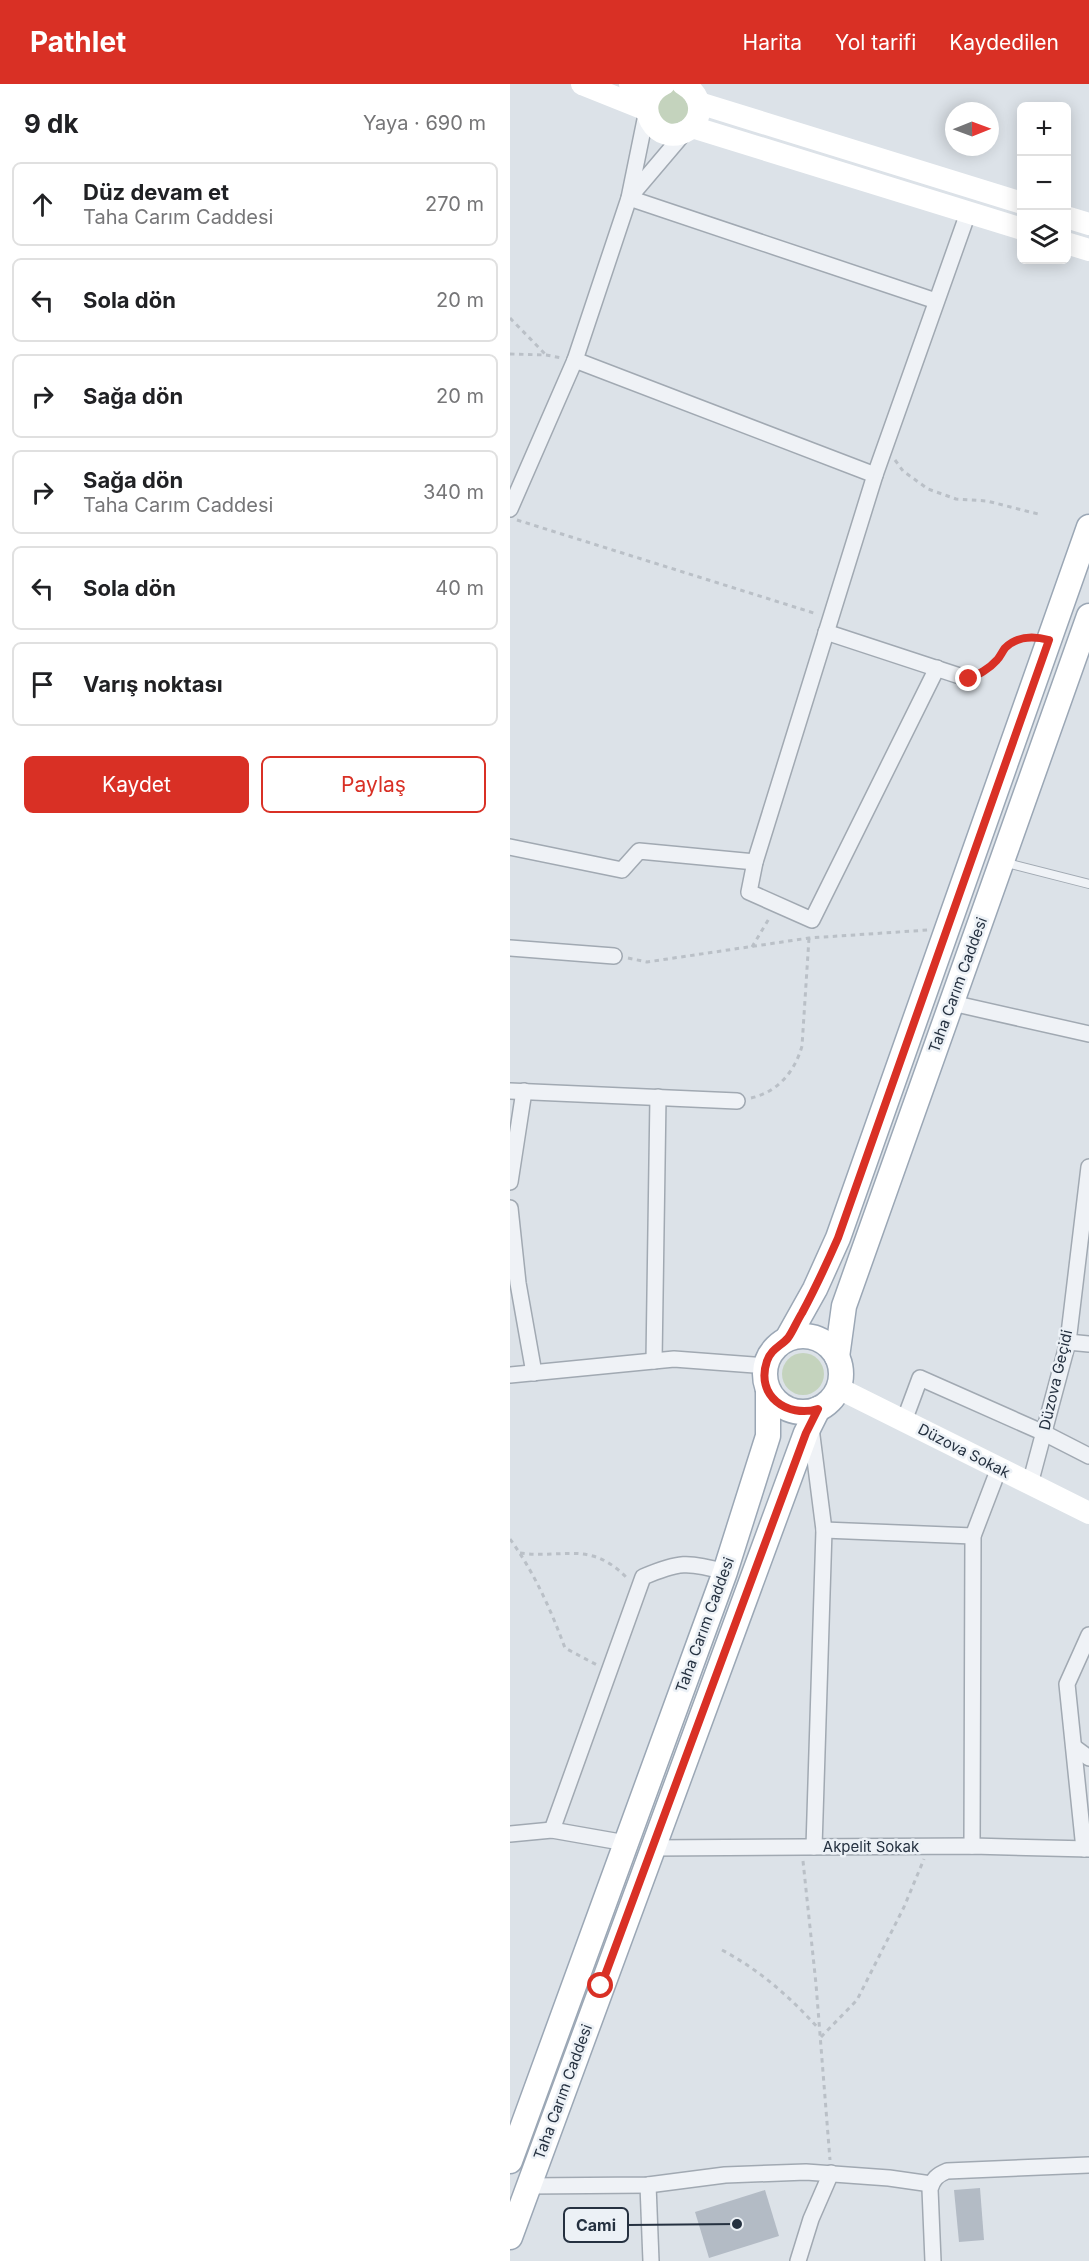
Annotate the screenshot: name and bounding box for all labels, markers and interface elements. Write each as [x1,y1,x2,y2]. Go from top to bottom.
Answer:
text: Pathlet [30,25,126,59]
text: Harita [743,30,802,55]
text: Yol tarifi [835,30,916,55]
text: Kaydedilen [949,30,1059,55]
north arrow [945,102,999,156]
map controls [1017,102,1071,264]
button: + [1017,102,1071,156]
text: 9 dk [24,108,79,139]
text: Yaya · 690 m [363,111,486,135]
button: − [1017,156,1071,210]
text: Düz devam et [83,179,229,205]
icon: ahead [26,188,59,221]
text: 270 m [425,192,484,216]
text: Taha Carım Caddesi [83,205,273,229]
button: layers [1017,210,1071,264]
icon: left [26,284,59,317]
text: Sola dön [83,287,176,313]
text: 20 m [436,288,484,312]
icon: right [26,380,59,413]
text: Sağa dön [83,383,183,409]
text: 20 m [436,384,484,408]
text: Sağa dön [83,467,183,493]
icon: right [26,476,59,509]
text: 340 m [423,480,484,504]
text: Taha Carım Caddesi [83,493,273,517]
icon: left [26,572,59,605]
text: Sola dön [83,575,176,601]
text: 40 m [435,576,484,600]
route end [955,665,981,691]
icon: arrive [26,668,59,701]
text: Varış noktası [83,671,223,697]
button: Kaydet [24,756,249,813]
button: Paylaş [261,756,486,813]
street label: Taha Carım Caddesi [924,914,991,1055]
street label: Düzova Geçidi [1035,1328,1076,1432]
street label: Düzova Sokak [915,1419,1014,1482]
street label: Taha Carım Caddesi [671,1554,738,1695]
street label: Akpelit Sokak [823,1837,920,1856]
route start [587,1972,613,1998]
street label: Taha Carım Caddesi [529,2021,596,2162]
callout: Cami [564,2208,628,2242]
text: Cami [576,2215,616,2235]

